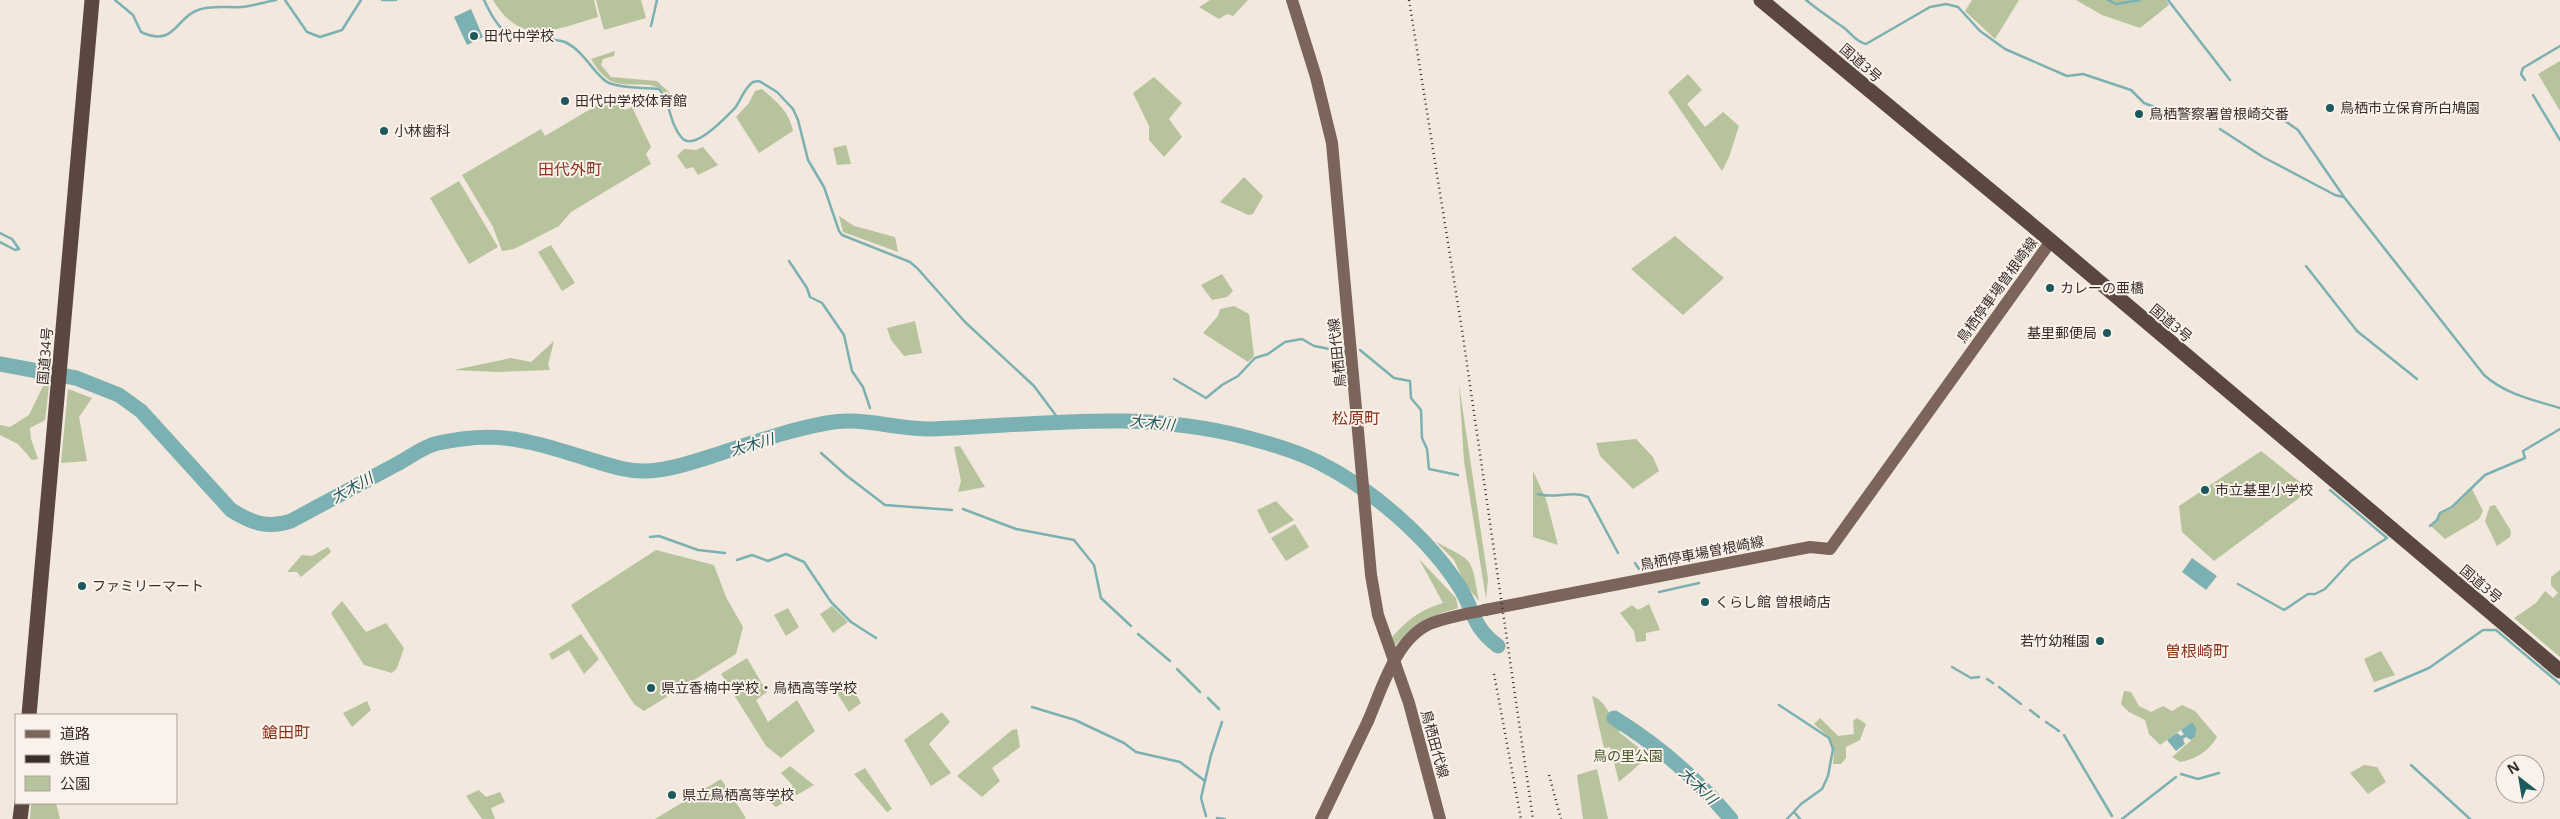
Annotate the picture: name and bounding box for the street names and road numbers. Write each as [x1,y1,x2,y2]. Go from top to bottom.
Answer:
street label: 国道3号 [1836,39,1886,86]
street label: 鳥栖停車場曽根崎線 [1952,233,2041,346]
street label: 国道3号 [2146,299,2197,346]
street label: 鳥栖田代線 [1323,317,1350,389]
street label: 国道34号 [33,326,56,386]
street label: 鳥栖停車場曽根崎線 [1638,531,1766,574]
street label: 国道3号 [2456,560,2507,607]
street label: 鳥栖田代線 [1417,708,1454,780]

